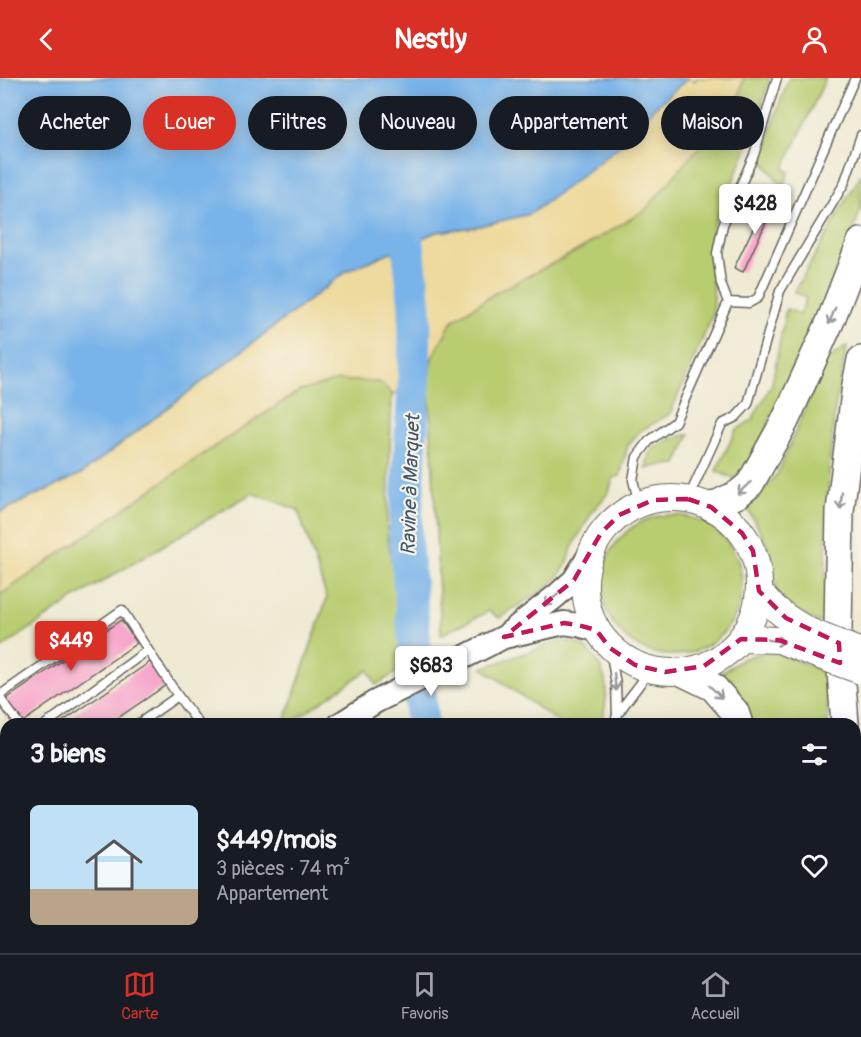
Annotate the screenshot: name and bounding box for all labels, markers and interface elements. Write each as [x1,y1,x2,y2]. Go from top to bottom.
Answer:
icon: back [30,23,63,56]
text: Nestly [394,23,467,56]
icon: person [798,23,831,56]
chip: Acheter [18,96,131,150]
chip: Louer [143,96,236,150]
chip: Filtres [248,96,347,150]
chip: Nouveau [359,96,477,150]
chip: Appartement [489,96,649,150]
chip: Maison [661,96,764,150]
pin: $428 [719,184,791,235]
text: $428 [733,191,777,216]
one-way arrow [826,306,837,325]
water label: Ravine à Marquet [396,412,426,556]
one-way arrow [736,481,751,495]
one-way arrow [835,491,846,511]
one-way arrow [543,593,559,606]
pin: $449 [35,621,107,672]
text: $449 [49,628,93,653]
one-way arrow [766,636,785,647]
pin: $683 [395,646,467,697]
text: $683 [409,653,453,678]
one-way arrow [610,672,621,692]
one-way arrow [709,685,724,699]
text: 3 biens [30,738,106,770]
icon: filters [798,738,831,771]
text: $449/mois [216,824,336,856]
icon: home [78,829,150,901]
icon: heart [798,849,831,882]
text: 3 pièces · 74 m² [216,856,350,881]
text: Appartement [216,881,328,906]
tab: Carte [121,968,159,1024]
tab: Favoris [401,968,448,1024]
tab: Accueil [691,968,740,1024]

